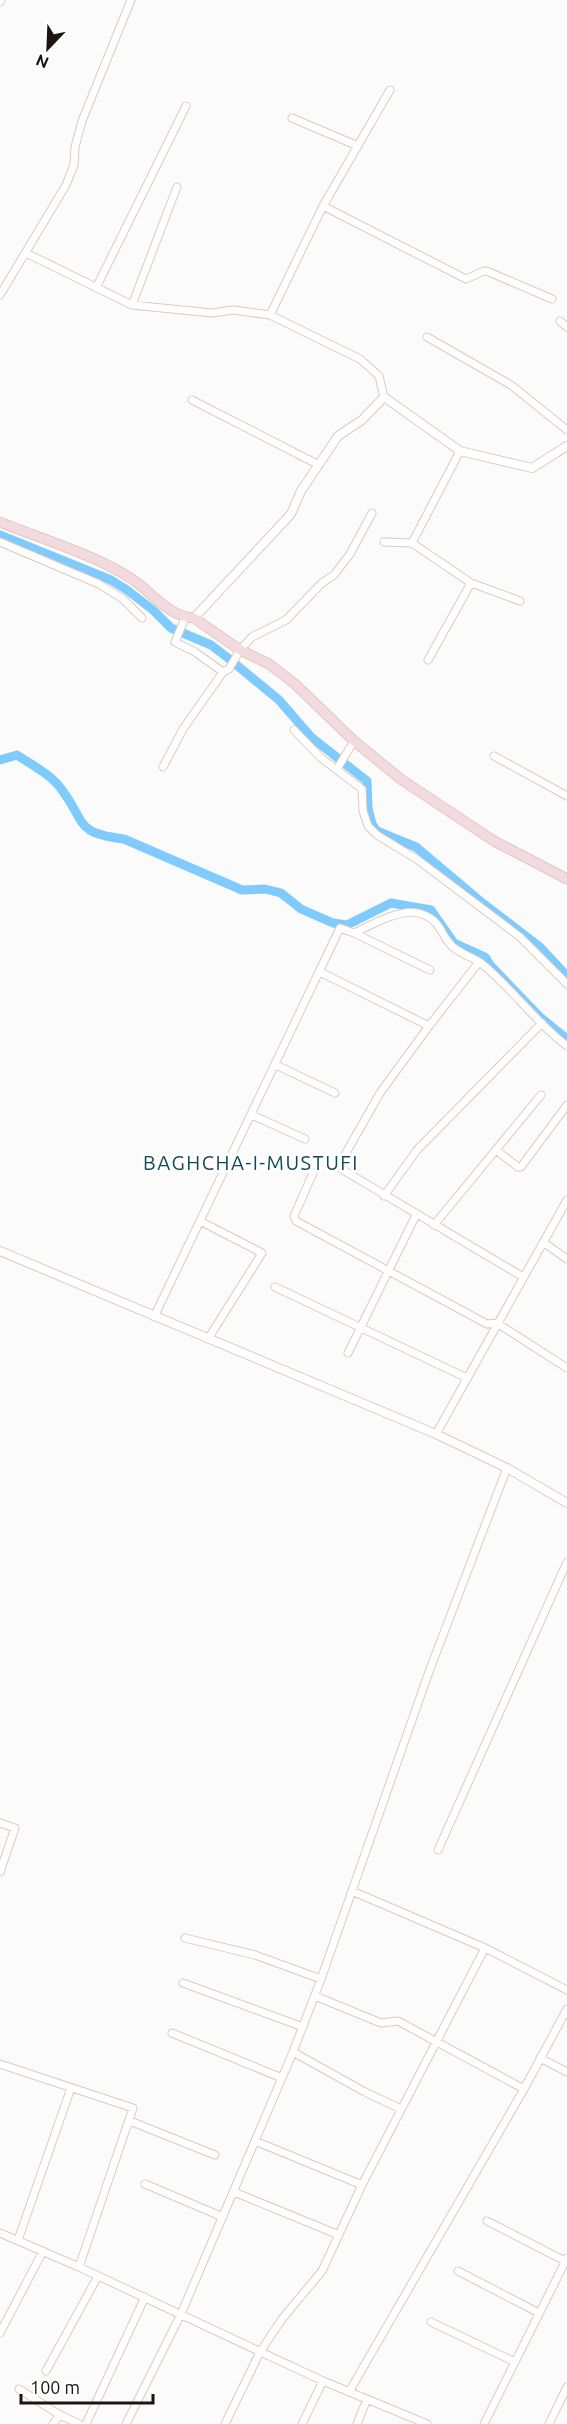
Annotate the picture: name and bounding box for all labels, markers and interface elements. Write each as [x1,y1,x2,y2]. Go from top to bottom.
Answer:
north arrow [18,18,78,78]
text: N [33,51,51,72]
district label: BAGHCHA-I-MUSTUFI [143,1151,359,1174]
scale bar [21,2367,153,2405]
text: 100 m [30,2377,80,2397]

